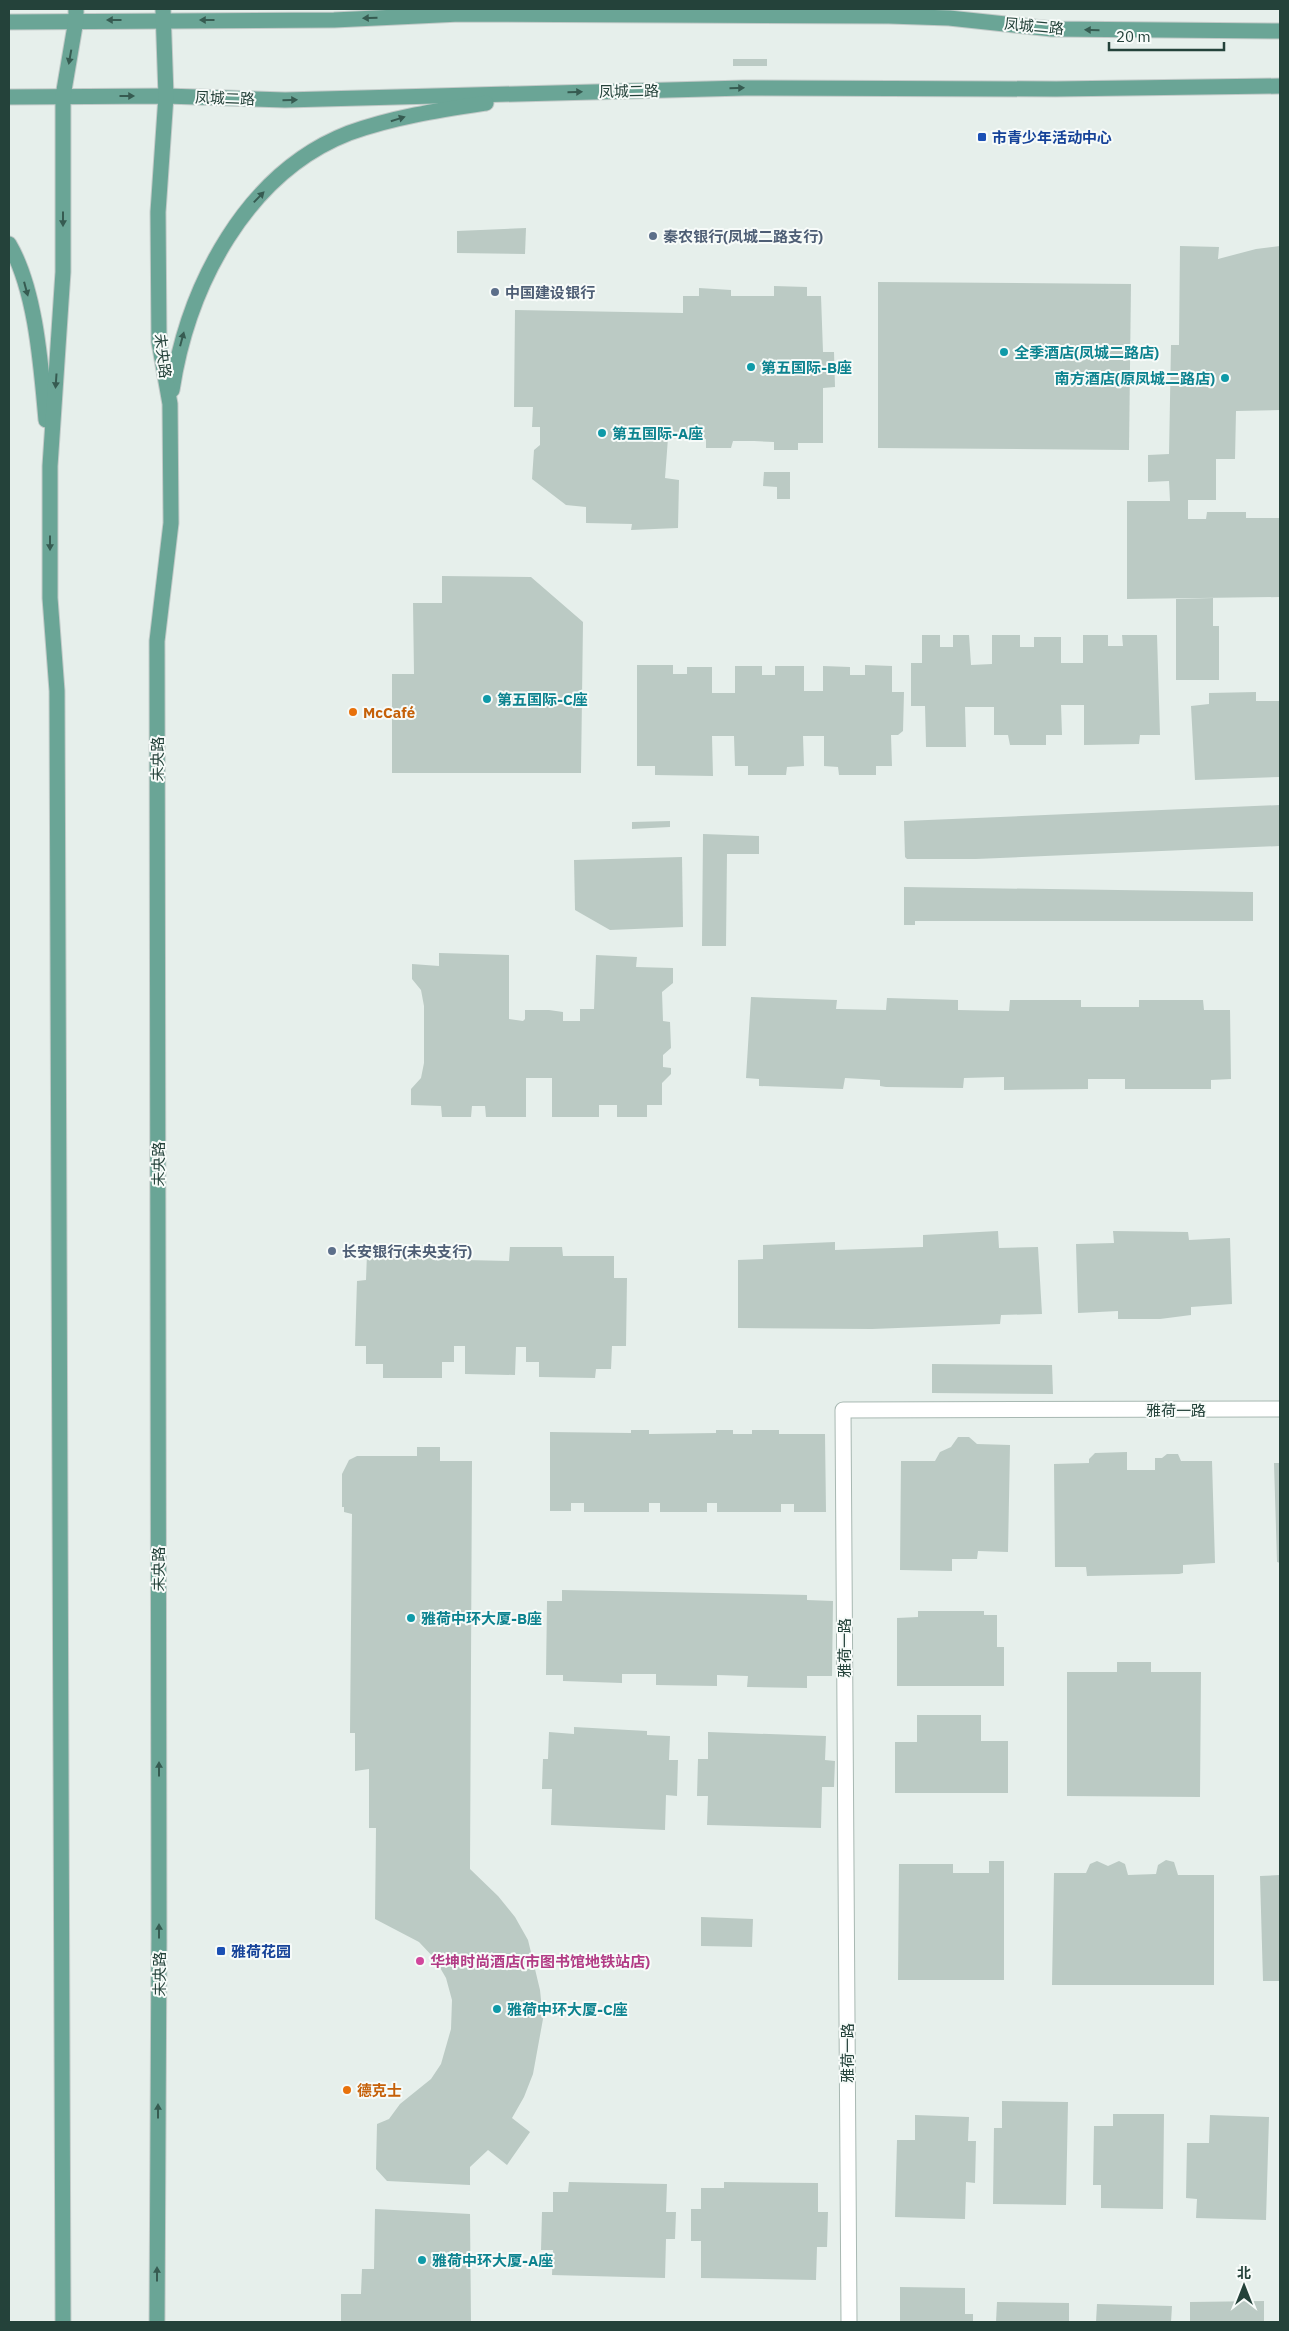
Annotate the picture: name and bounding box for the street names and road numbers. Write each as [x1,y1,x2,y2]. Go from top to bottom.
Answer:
street label: 凤城二路 [1003,14,1065,38]
street label: 凤城二路 [599,81,659,101]
street label: 凤城二路 [195,87,255,109]
street label: 未央路 [151,333,175,379]
street label: 未央路 [148,736,167,782]
street label: 未央路 [149,1141,168,1187]
street label: 雅荷一路 [1146,1401,1206,1420]
street label: 未央路 [149,1546,168,1592]
street label: 雅荷一路 [835,1618,854,1678]
street label: 未央路 [150,1951,169,1997]
street label: 雅荷一路 [838,2023,857,2083]

